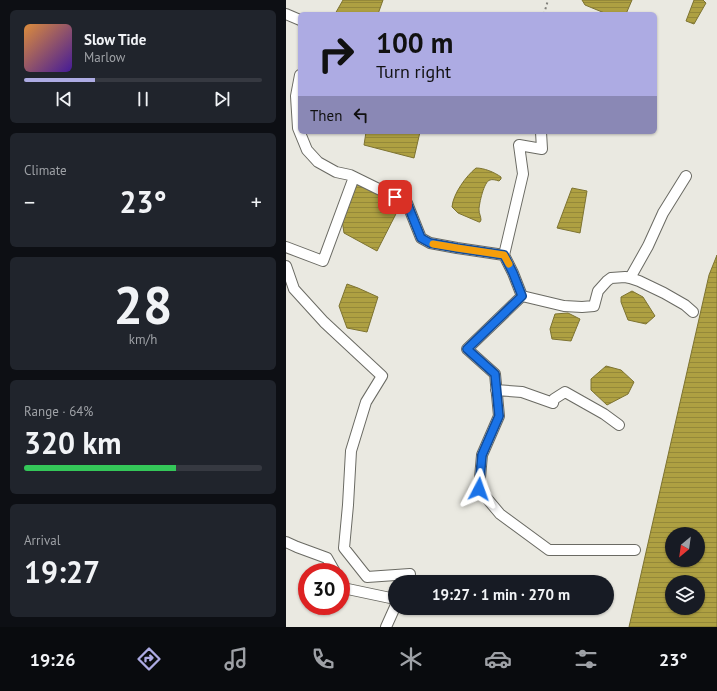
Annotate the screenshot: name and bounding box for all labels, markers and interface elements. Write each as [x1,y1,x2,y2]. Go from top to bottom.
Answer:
text: 100 m [376,24,453,61]
icon: right [310,28,362,80]
text: Slow Tide [84,30,146,49]
text: Marlow [84,49,125,66]
text: Turn right [376,60,451,83]
icon: previous [53,88,75,110]
icon: pause [132,88,154,110]
icon: next [211,88,233,110]
icon: left [350,104,372,126]
text: Then [310,106,342,125]
text: Climate [24,162,67,179]
pin [378,180,412,214]
text: 23° [119,182,167,221]
icon: arrive [384,186,406,208]
text: − [24,188,35,216]
text: + [251,188,262,216]
text: 28 [114,271,172,338]
text: km/h [129,331,157,348]
text: Range · 64% [24,403,93,420]
text: 320 km [24,423,122,462]
position arrow [458,468,500,510]
north arrow [665,527,705,567]
map controls [665,527,705,615]
text: Arrival [24,532,60,549]
text: 19:27 [24,552,100,591]
speed limit sign: 30 [298,563,350,615]
button: layers [665,575,705,615]
text: 19:27 · 1 min · 270 m [432,585,570,604]
icon: directions [135,645,163,673]
icon: music [222,645,250,673]
icon: phone [309,645,337,673]
icon: climate [397,645,425,673]
icon: car [484,645,512,673]
icon: filters [572,645,600,673]
text: 19:26 [30,648,75,671]
text: 23° [659,648,687,671]

